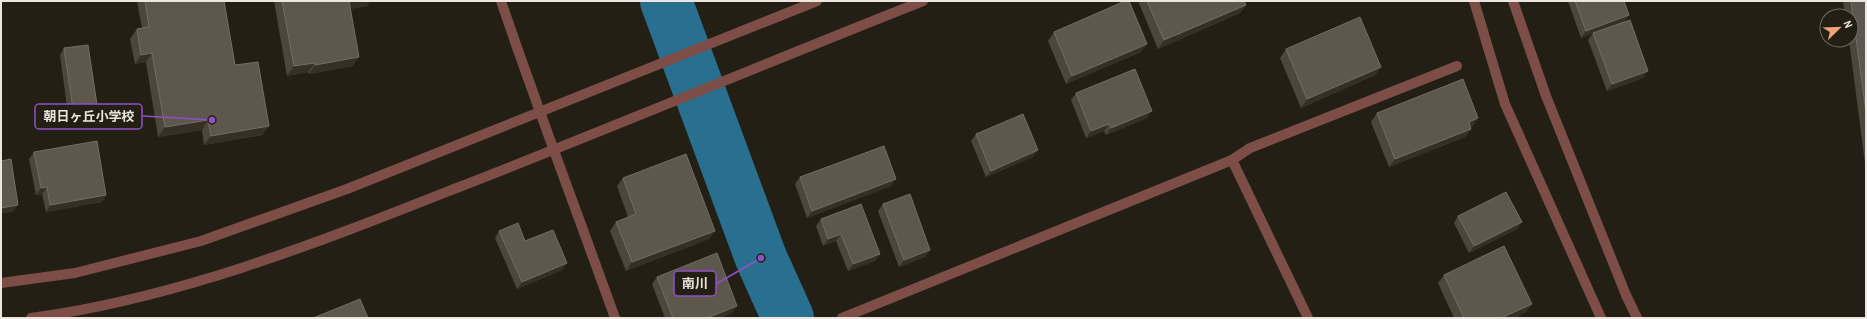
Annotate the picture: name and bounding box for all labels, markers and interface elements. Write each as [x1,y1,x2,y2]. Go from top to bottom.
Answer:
north arrow [1819,8,1859,48]
text: N [1840,18,1856,30]
callout: 朝日ヶ丘小学校 [35,104,142,129]
text: 朝日ヶ丘小学校 [43,108,135,125]
callout: 南川 [674,271,716,296]
text: 南川 [682,275,708,292]

